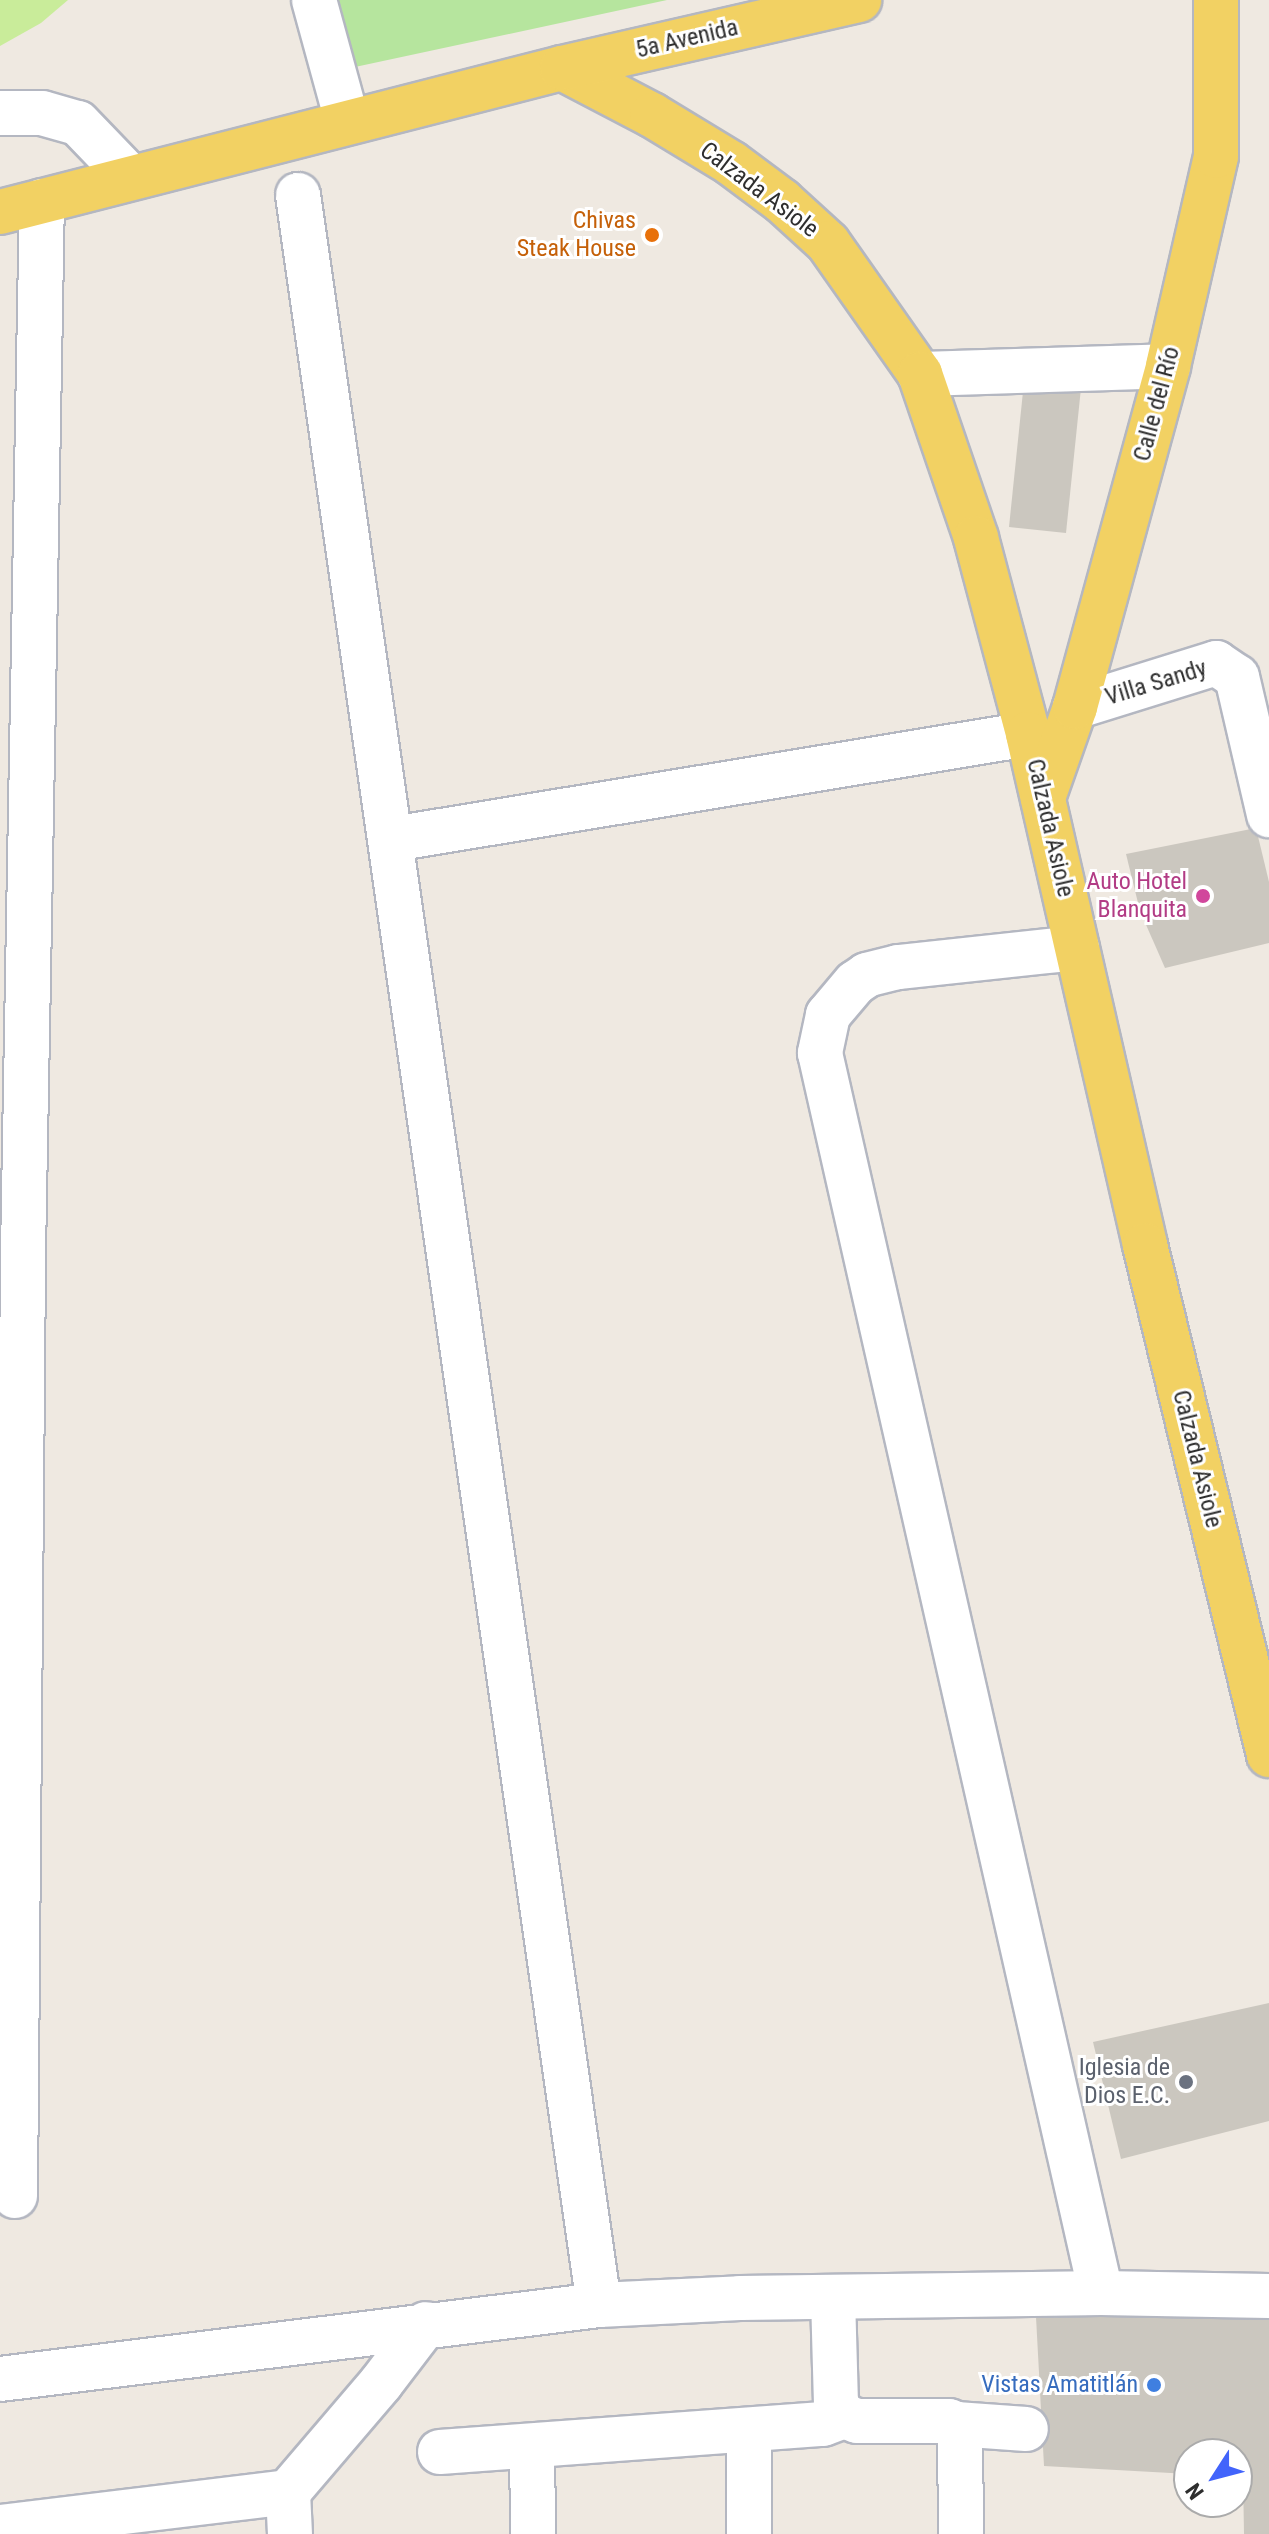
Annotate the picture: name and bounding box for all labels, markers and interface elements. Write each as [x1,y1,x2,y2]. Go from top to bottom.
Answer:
street label: 5a Avenida [633,13,741,65]
street label: Calzada Asiole [694,136,824,244]
place label: Chivas Steak House [517,207,636,263]
marker: Chivas Steak House [643,226,661,244]
street label: Calle del Río [1128,344,1186,464]
street label: Villa Sandy [1102,654,1210,712]
street label: Calzada Asiole [1020,756,1080,900]
place label: Auto Hotel Blanquita [1086,868,1187,924]
marker: Auto Hotel Blanquita [1194,887,1212,905]
street label: Calzada Asiole [1166,1387,1228,1531]
place label: Iglesia de Dios E.C. [1079,2054,1170,2110]
marker: Iglesia de Dios E.C. [1177,2073,1195,2091]
place label: Vistas Amatitlán [981,2371,1138,2399]
marker: Vistas Amatitlán [1145,2376,1163,2394]
north arrow [1173,2438,1253,2518]
text: N [1181,2478,1209,2504]

